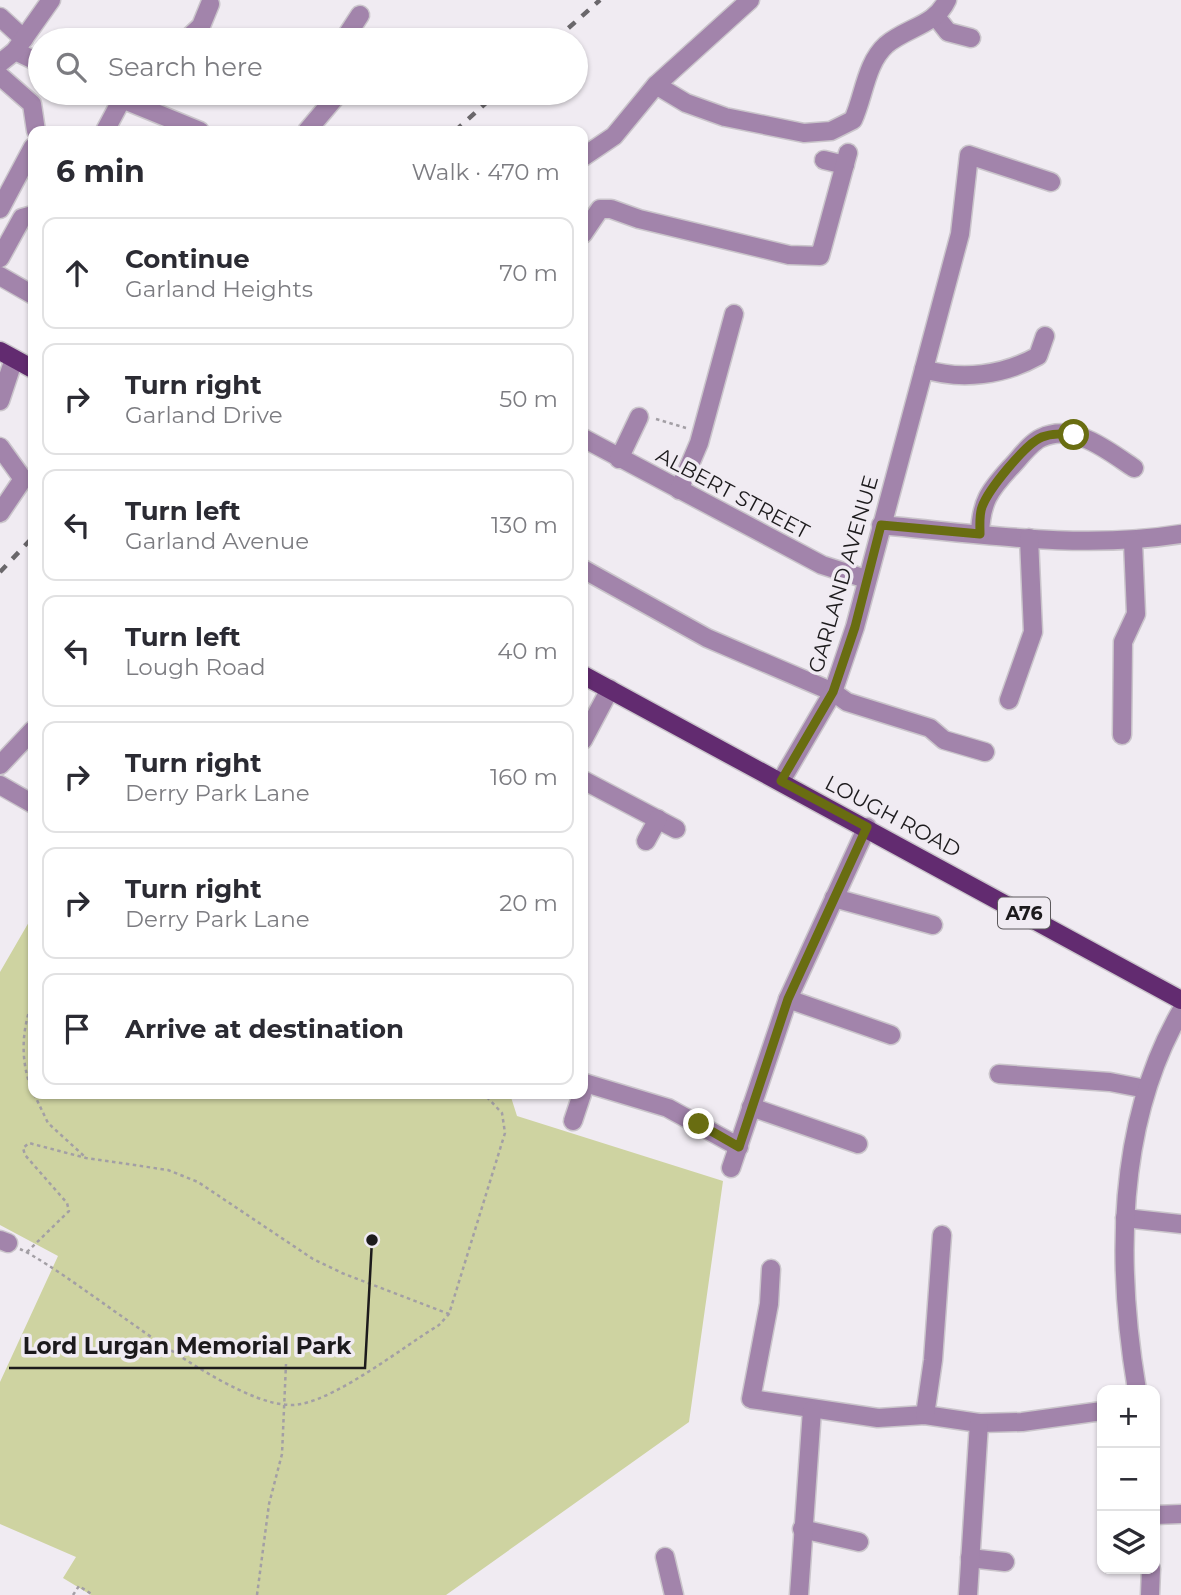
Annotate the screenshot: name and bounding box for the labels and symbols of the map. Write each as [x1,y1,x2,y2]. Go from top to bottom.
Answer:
route start [1058,419,1089,450]
street label: ALBERT STREET [652,442,814,544]
street label: GARLAND AVENUE [803,472,883,676]
street label: LOUGH ROAD [821,770,965,862]
road number: A76 [998,897,1050,928]
route end [683,1108,714,1139]
callout: Lord Lurgan Memorial Park [9,1324,365,1368]
text: Lord Lurgan Memorial Park [23,1332,352,1360]

